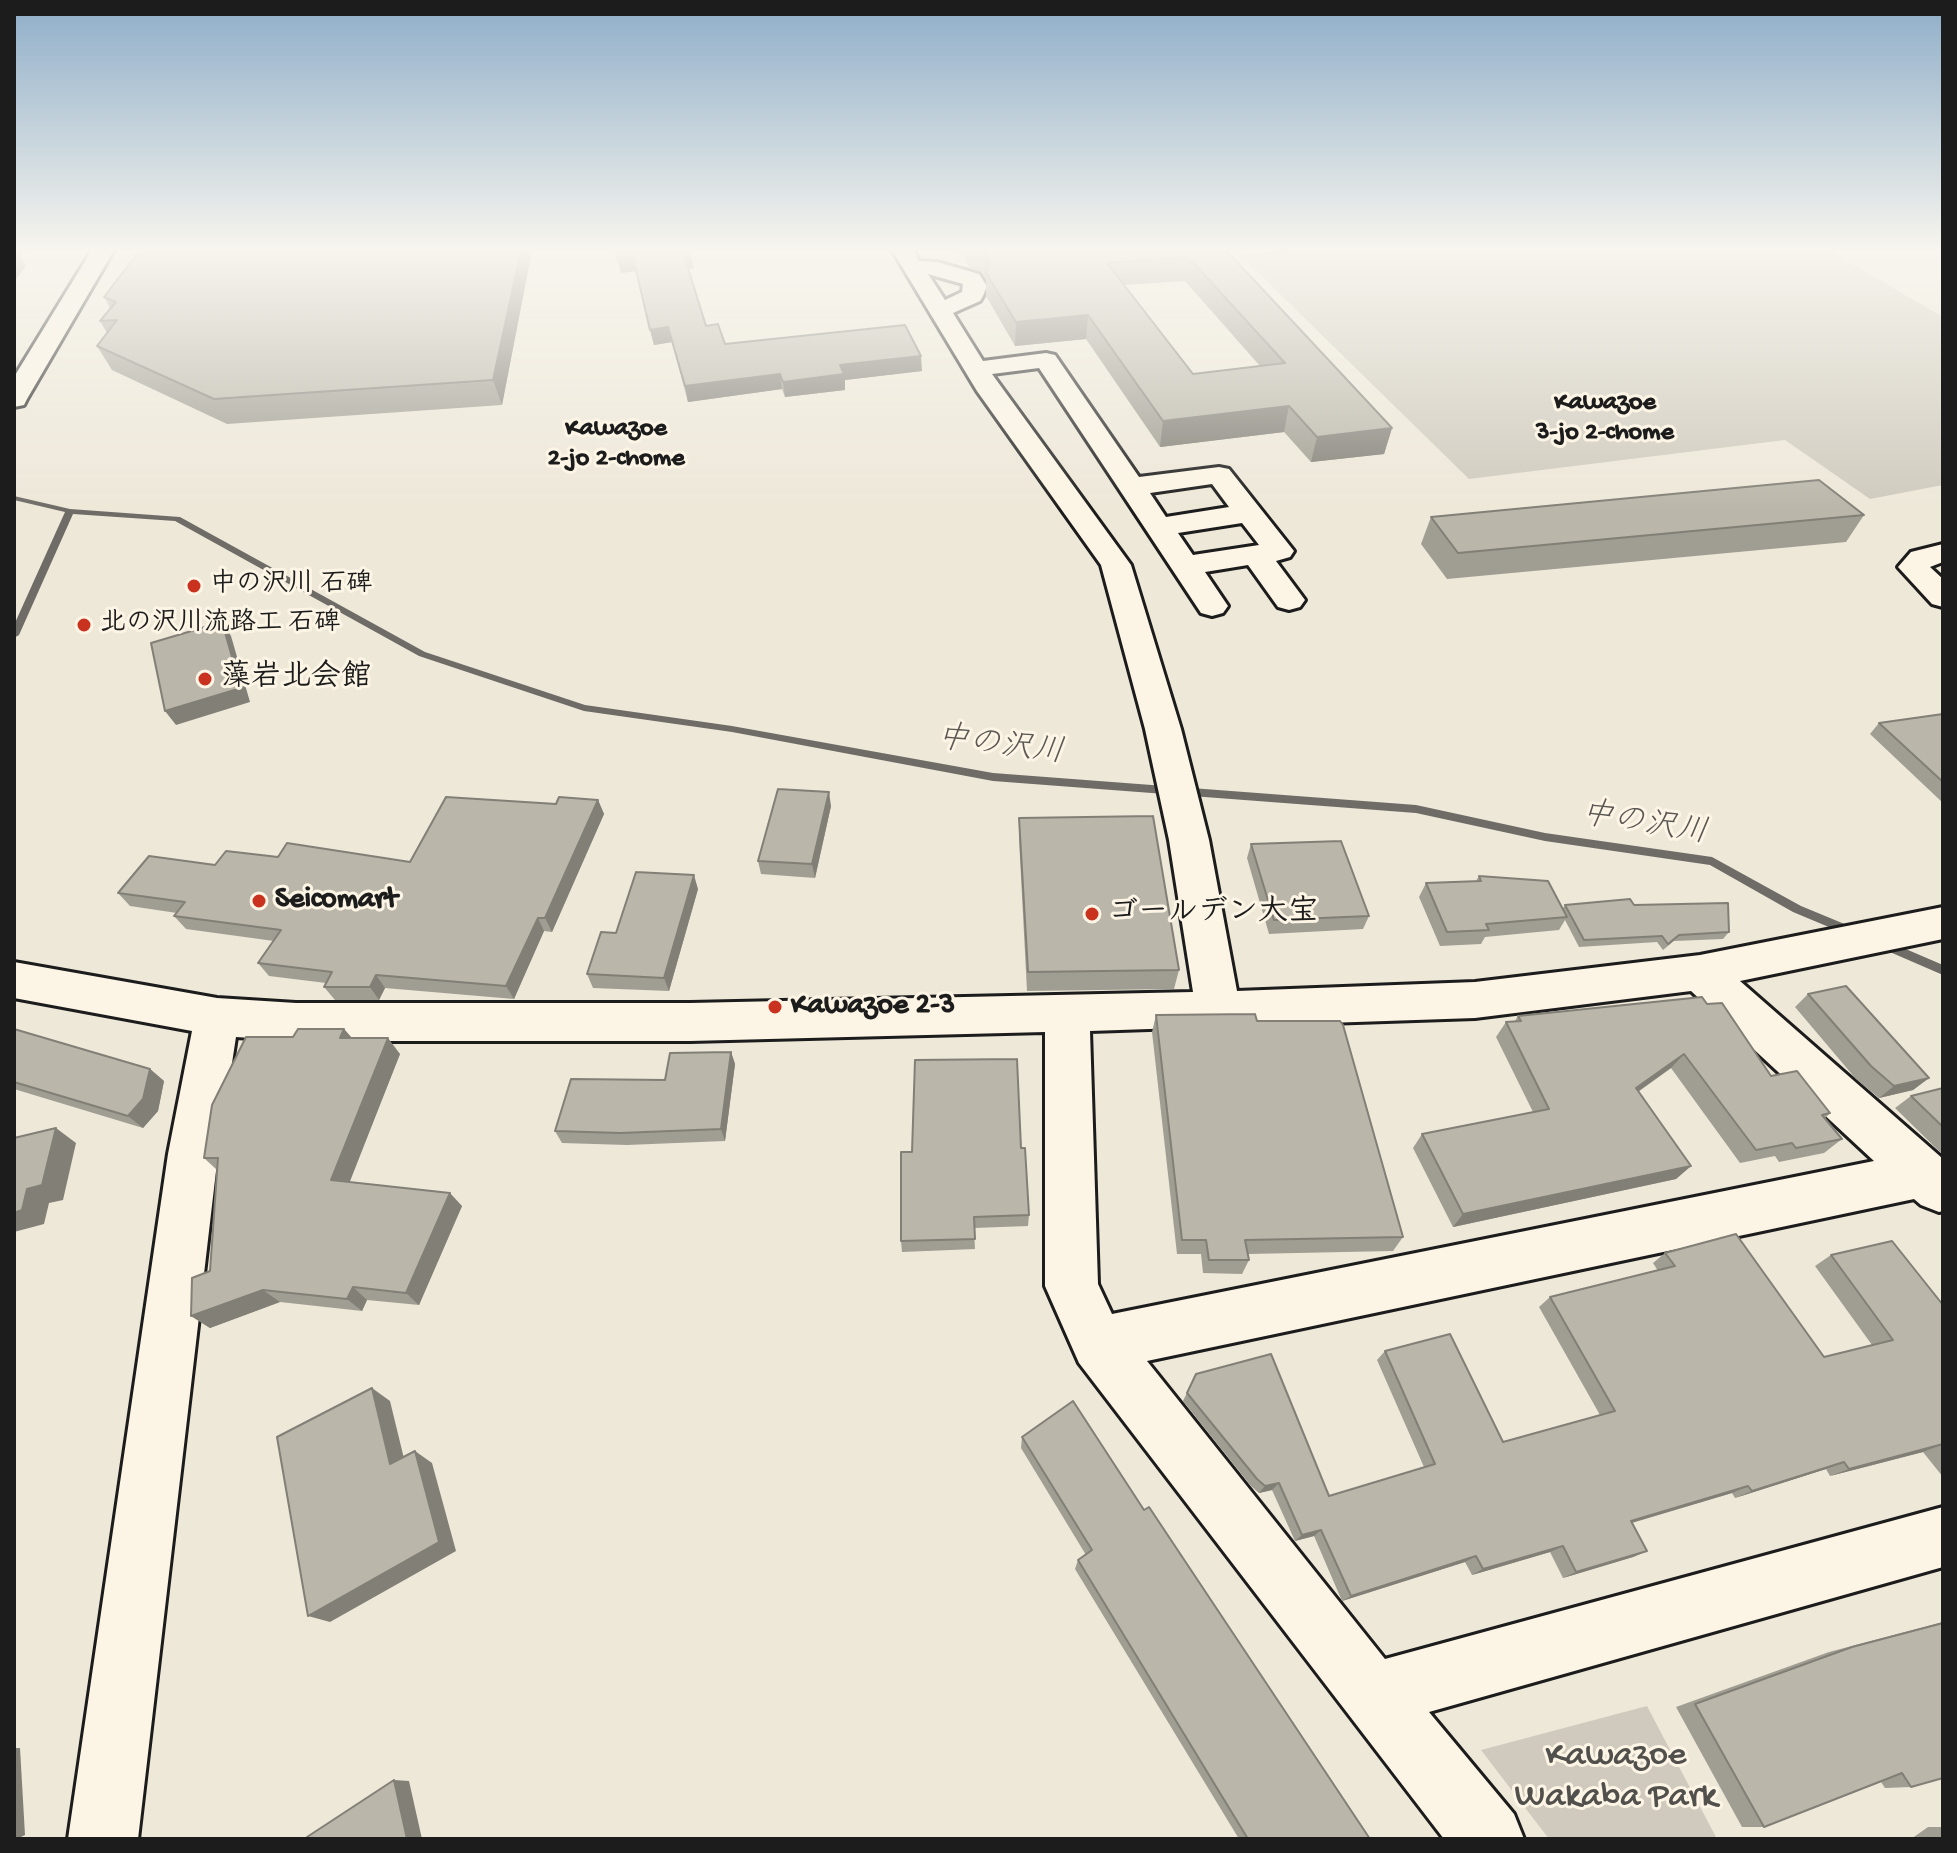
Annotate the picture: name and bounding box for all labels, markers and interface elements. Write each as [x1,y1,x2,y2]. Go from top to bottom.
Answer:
district label: Kawazoe 3-jo 2-chome [1536,388,1674,450]
district label: Kawazoe 2-jo 2-chome [547,414,685,476]
place label: 中の沢川 石碑 [210,570,372,602]
marker: 中の沢川 石碑 [185,577,203,595]
place label: 北の沢川流路工 石碑 [100,609,340,641]
marker: 北の沢川流路工 石碑 [75,616,93,634]
place label: 藻岩北会館 [221,661,371,697]
marker: 藻岩北会館 [196,670,214,688]
water label: 中の沢川 [934,721,1066,775]
water label: 中の沢川 [1578,797,1710,855]
place label: Seicomart [275,883,397,919]
marker: Seicomart [250,892,268,910]
place label: ゴールデン大宝 [1108,896,1318,932]
marker: ゴールデン大宝 [1083,905,1101,923]
place label: Kawazoe 2-3 [791,989,955,1025]
marker: Kawazoe 2-3 [766,998,784,1016]
park label: Kawazoe Wakaba Park [1515,1735,1717,1820]

